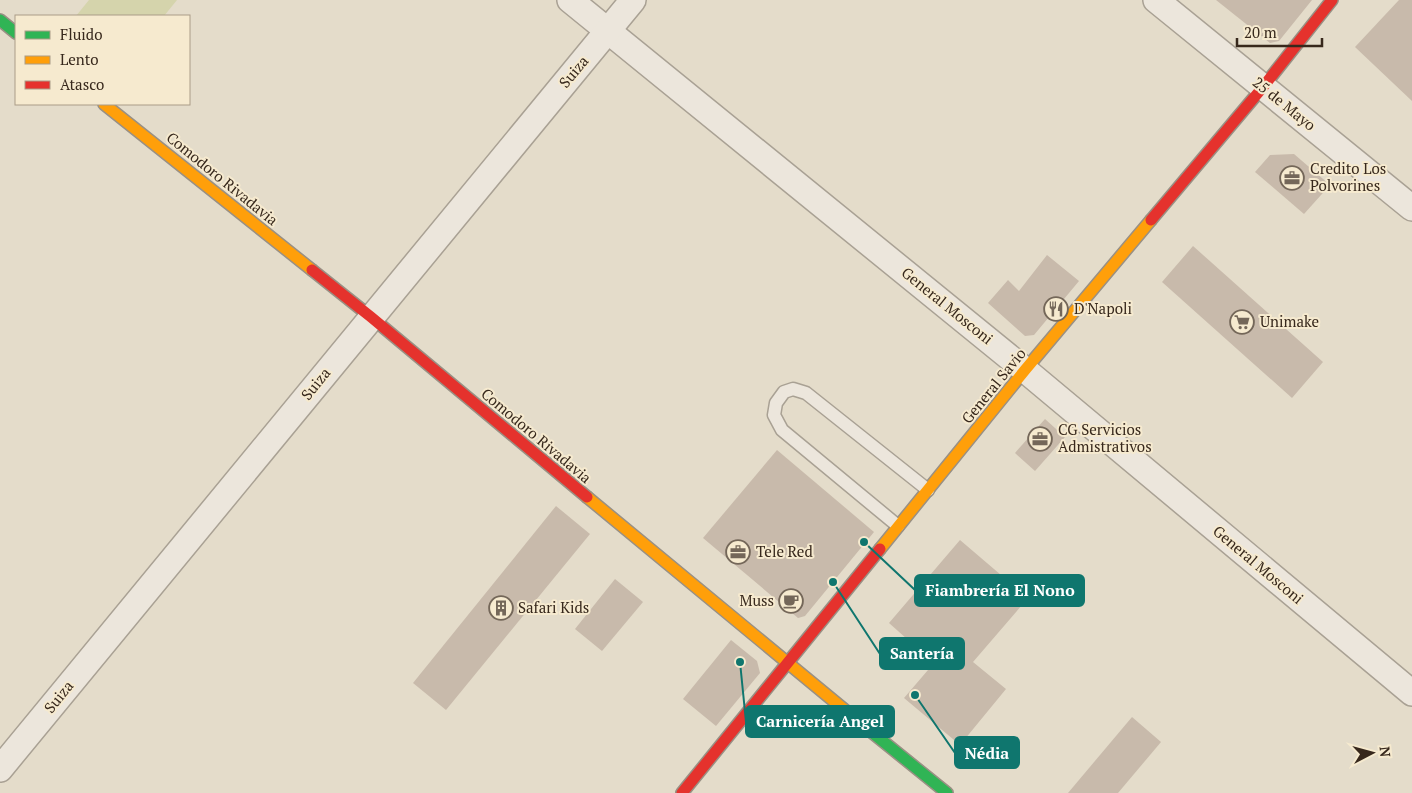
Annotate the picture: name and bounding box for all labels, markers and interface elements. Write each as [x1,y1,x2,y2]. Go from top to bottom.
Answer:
legend [15,15,190,105]
scale bar [1237,15,1322,47]
text: 20 m [1244,22,1277,42]
text: Fluido [60,24,102,44]
text: Lento [60,49,99,69]
street label: Suiza [554,51,593,92]
street label: 25 de Mayo [1249,72,1320,135]
text: Atasco [60,74,104,94]
street label: Comodoro Rivadavia [163,127,283,230]
place label: Credito Los Polvorines [1310,158,1386,195]
office icon: Credito Los Polvorines [1279,165,1305,191]
street label: General Mosconi [898,262,997,348]
restaurant icon: D'Napoli [1043,296,1069,322]
place label: D'Napoli [1074,298,1132,318]
supermarket icon: Unimake [1229,309,1255,335]
place label: Unimake [1260,311,1319,331]
street label: General Savio [957,343,1030,427]
street label: Suiza [296,363,335,404]
street label: Comodoro Rivadavia [477,383,596,488]
place label: CG Servicios Admistrativos [1058,419,1152,456]
office icon: CG Servicios Admistrativos [1027,426,1053,452]
street label: General Mosconi [1209,521,1308,608]
office icon: Tele Red [725,539,751,565]
place label: Tele Red [756,541,813,561]
callout: Fiambrería El Nono [915,575,1084,606]
text: Fiambrería El Nono [925,579,1075,601]
cafe icon: Muss [778,588,804,614]
place label: Muss [739,590,774,610]
building icon: Safari Kids [488,595,514,621]
place label: Safari Kids [518,597,589,617]
callout: Santería [880,638,964,669]
text: Santería [890,642,954,664]
street label: Suiza [39,676,78,717]
callout: Carnicería Angel [746,706,894,737]
text: Carnicería Angel [756,710,884,732]
north arrow [1347,728,1397,778]
callout: Nédia [955,737,1019,768]
text: Nédia [965,742,1009,764]
text: N [1375,745,1395,758]

